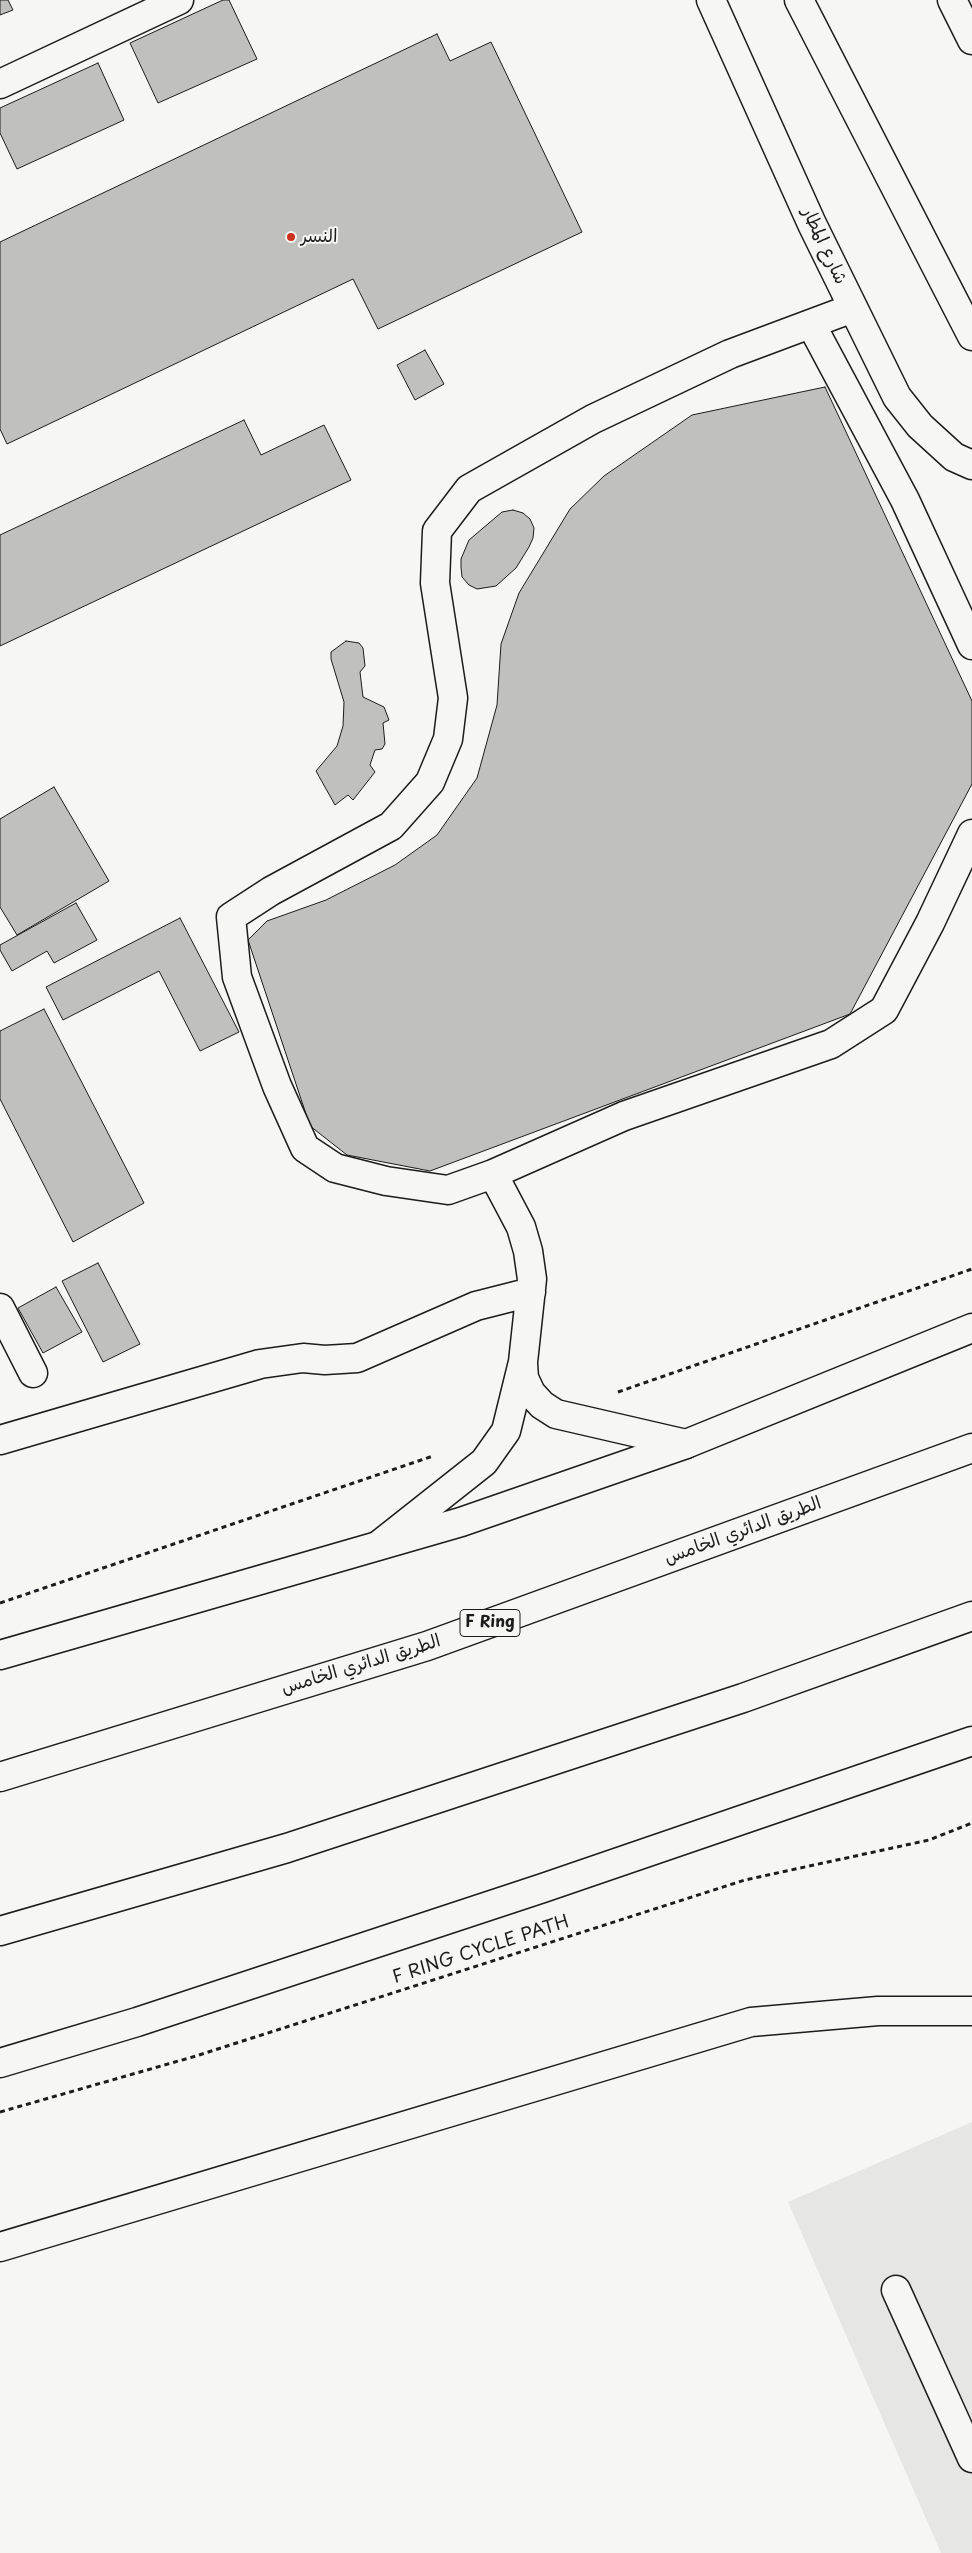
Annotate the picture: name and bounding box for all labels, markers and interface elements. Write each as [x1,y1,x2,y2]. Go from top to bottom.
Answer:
street label: شارع المطار [797,204,851,288]
place label: النسر [301,226,337,248]
marker: النسر [285,231,297,243]
street label: الطريق الدائري الخامس [662,1493,824,1569]
road number: F Ring [460,1610,520,1636]
street label: الطريق الدائري الخامس [279,1631,443,1699]
street label: F RING CYCLE PATH [390,1911,572,1989]

